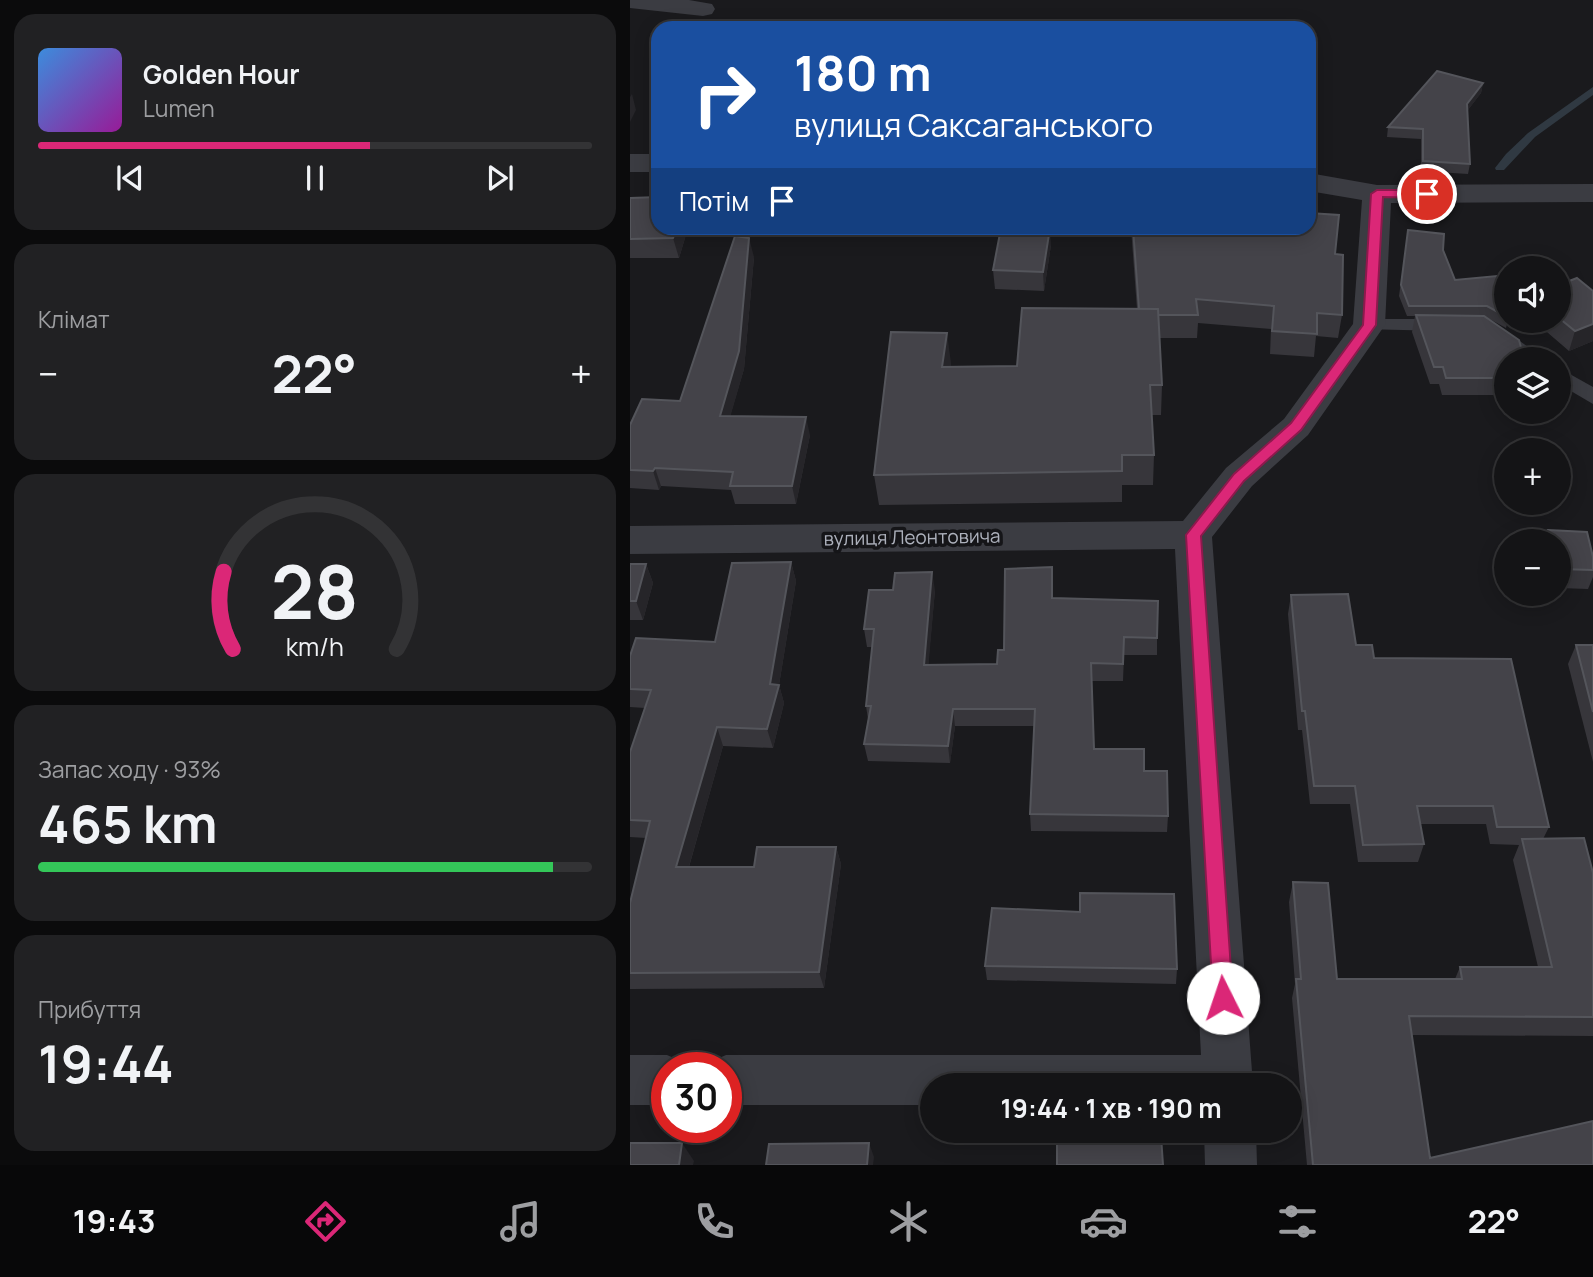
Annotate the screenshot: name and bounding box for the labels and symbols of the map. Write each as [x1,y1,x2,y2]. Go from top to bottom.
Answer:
pin [1397,164,1457,224]
street label: вулиця Леонтовича [823,522,1001,552]
position arrow [1186,961,1260,1035]
speed limit sign: 30 [651,1052,742,1143]

